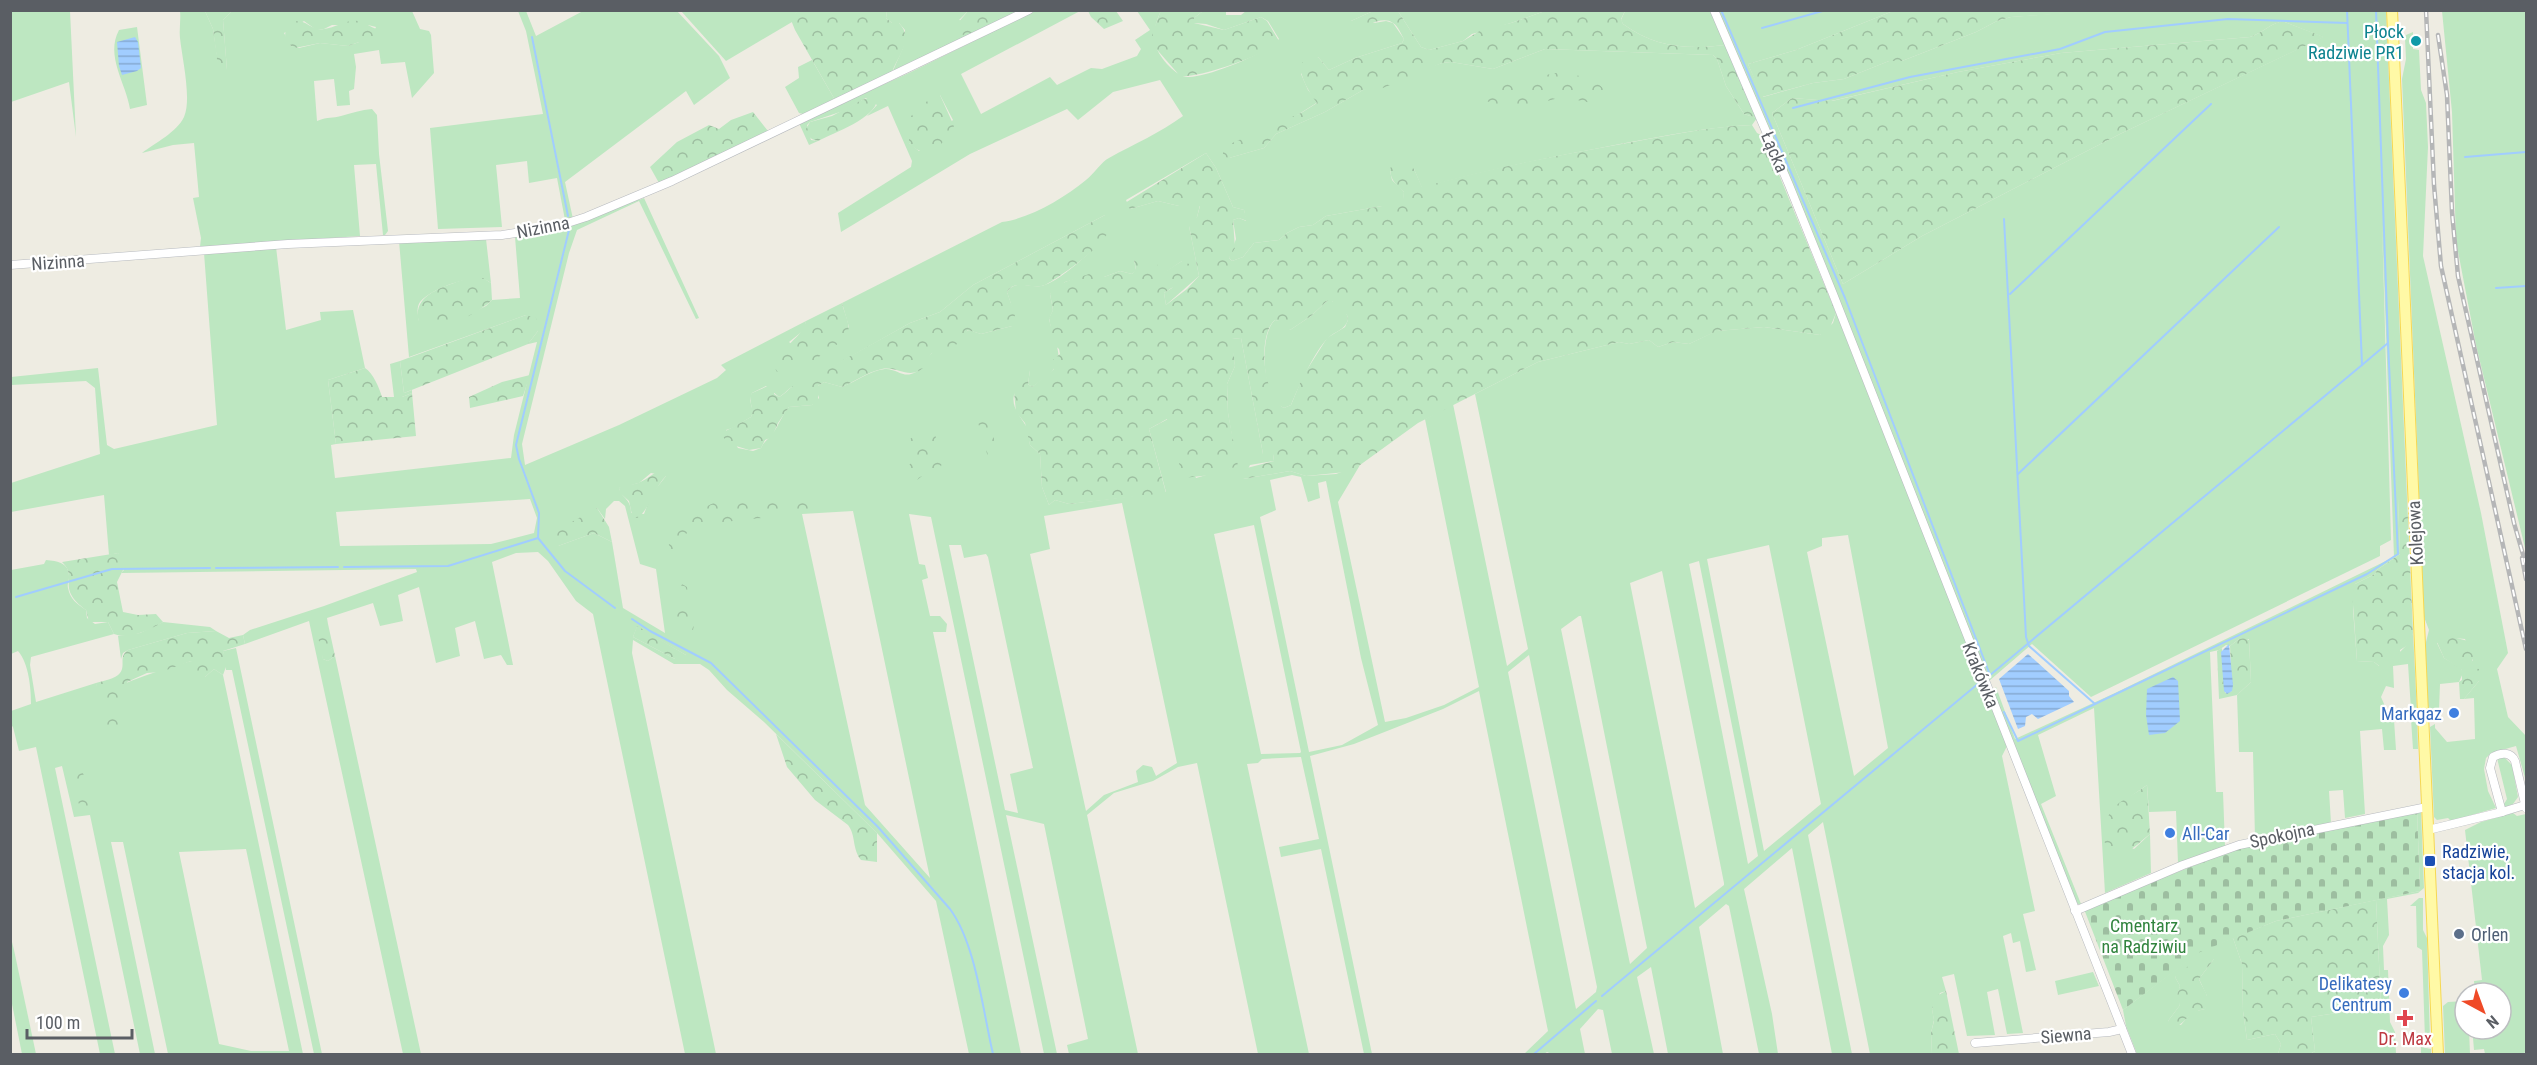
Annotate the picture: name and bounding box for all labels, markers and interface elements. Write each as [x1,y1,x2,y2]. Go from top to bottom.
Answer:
place label: Płock Radziwie PR1 [2308,21,2404,63]
marker: Płock Radziwie PR1 [2409,34,2423,48]
street label: Łącka [1757,128,1793,176]
street label: Nizinna [515,212,571,242]
street label: Nizinna [31,250,85,274]
street label: Kolejowa [2403,500,2427,566]
street label: Krakówka [1958,639,2004,711]
place label: Markgaz [2381,703,2442,724]
marker: Markgaz [2447,706,2461,720]
street label: Spokojna [2248,818,2316,852]
place label: All-Car [2182,823,2230,844]
marker: All-Car [2163,826,2177,840]
place label: Radziwie, stacja kol. [2442,841,2515,883]
marker: Radziwie, stacja kol. [2423,854,2437,868]
park label: Cmentarz na Radziwiu [2101,915,2187,957]
place label: Orlen [2471,924,2509,945]
marker: Orlen [2452,927,2466,941]
place label: Delikatesy Centrum [2319,973,2392,1015]
north arrow [2453,981,2513,1041]
marker: Delikatesy Centrum [2397,986,2411,1000]
scale bar [27,1002,132,1040]
marker: Dr. Max [2398,1011,2412,1025]
text: 100 m [36,1012,80,1033]
text: N [2483,1012,2502,1032]
street label: Siewna [2040,1022,2092,1048]
place label: Dr. Max [2378,1028,2432,1049]

